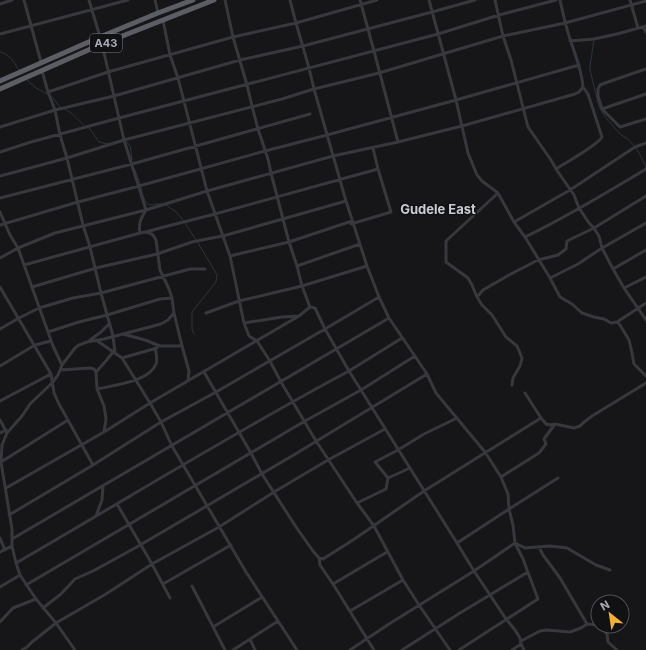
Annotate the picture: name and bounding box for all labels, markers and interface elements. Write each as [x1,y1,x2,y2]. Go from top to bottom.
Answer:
road number: A43 [90,34,122,52]
district label: Gudele East [400,201,476,217]
north arrow [590,594,630,634]
text: N [598,597,612,613]

